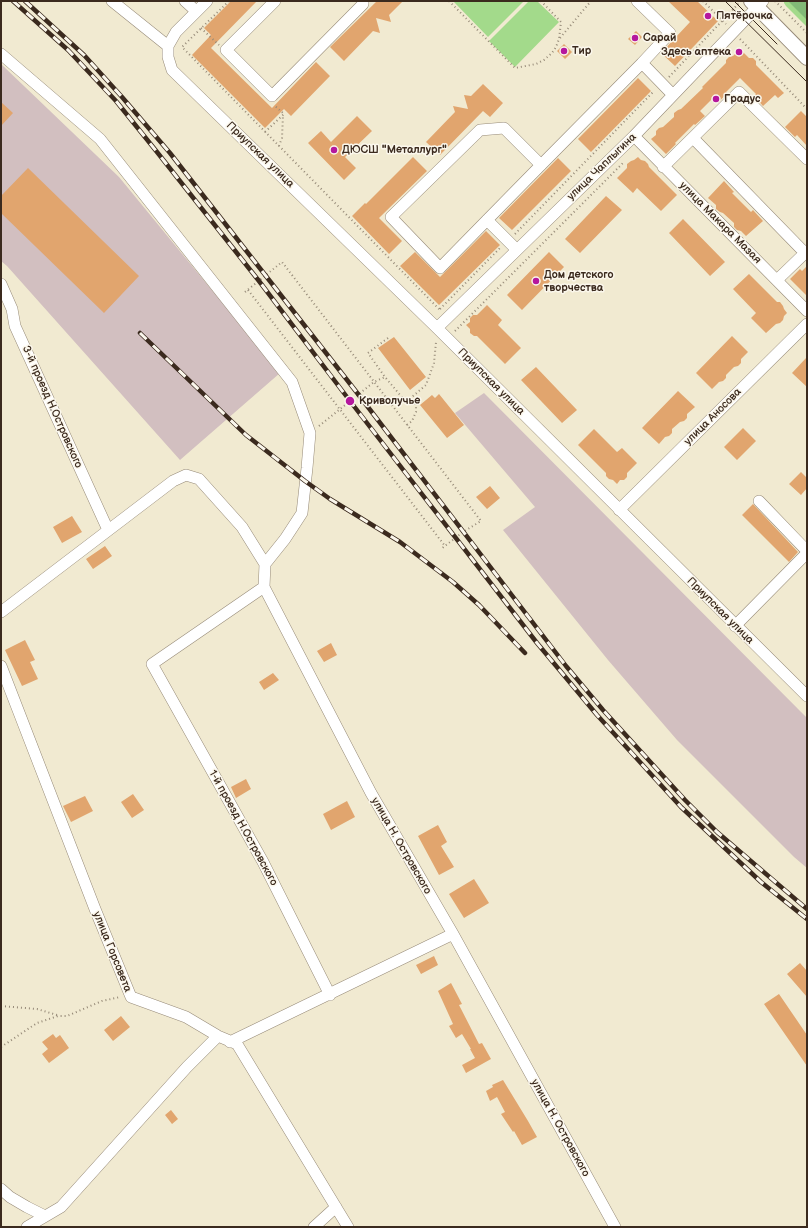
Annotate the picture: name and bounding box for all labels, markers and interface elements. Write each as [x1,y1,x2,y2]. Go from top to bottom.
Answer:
place label: Пятёрочка [716,9,773,23]
marker: Пятёрочка [703,11,713,21]
place label: Сарай [643,31,676,45]
marker: Сарай [630,33,640,43]
place label: Тир [572,44,591,58]
place label: Здесь аптека [661,45,731,59]
marker: Тир [559,46,569,56]
marker: Здесь аптека [734,47,744,57]
place label: Градус [724,92,760,106]
marker: Градус [711,94,721,104]
street label: Приупская улица [223,119,297,191]
street label: улица Чаплыгина [565,131,639,203]
place label: ДЮСШ "Металлург" [342,143,447,157]
marker: ДЮСШ "Металлург" [329,145,339,155]
street label: улица Макара Мазая [676,179,764,267]
place label: Дом детского творчества [544,268,613,294]
marker: Дом детского творчества [531,276,541,286]
street label: 3-й проезд Н.Островского [19,344,85,470]
street label: Приупская улица [455,346,527,418]
street label: улица Аносова [682,386,744,448]
place label: Криволучье [359,394,420,408]
marker: Криволучье [344,395,356,407]
street label: Приупская улица [684,575,756,647]
street label: 1-й проезд Н.Островского [206,768,280,888]
street label: улица Н. Островского [368,795,434,897]
street label: улица Горсовета [90,910,134,994]
street label: улица Н. Островского [528,1077,592,1179]

